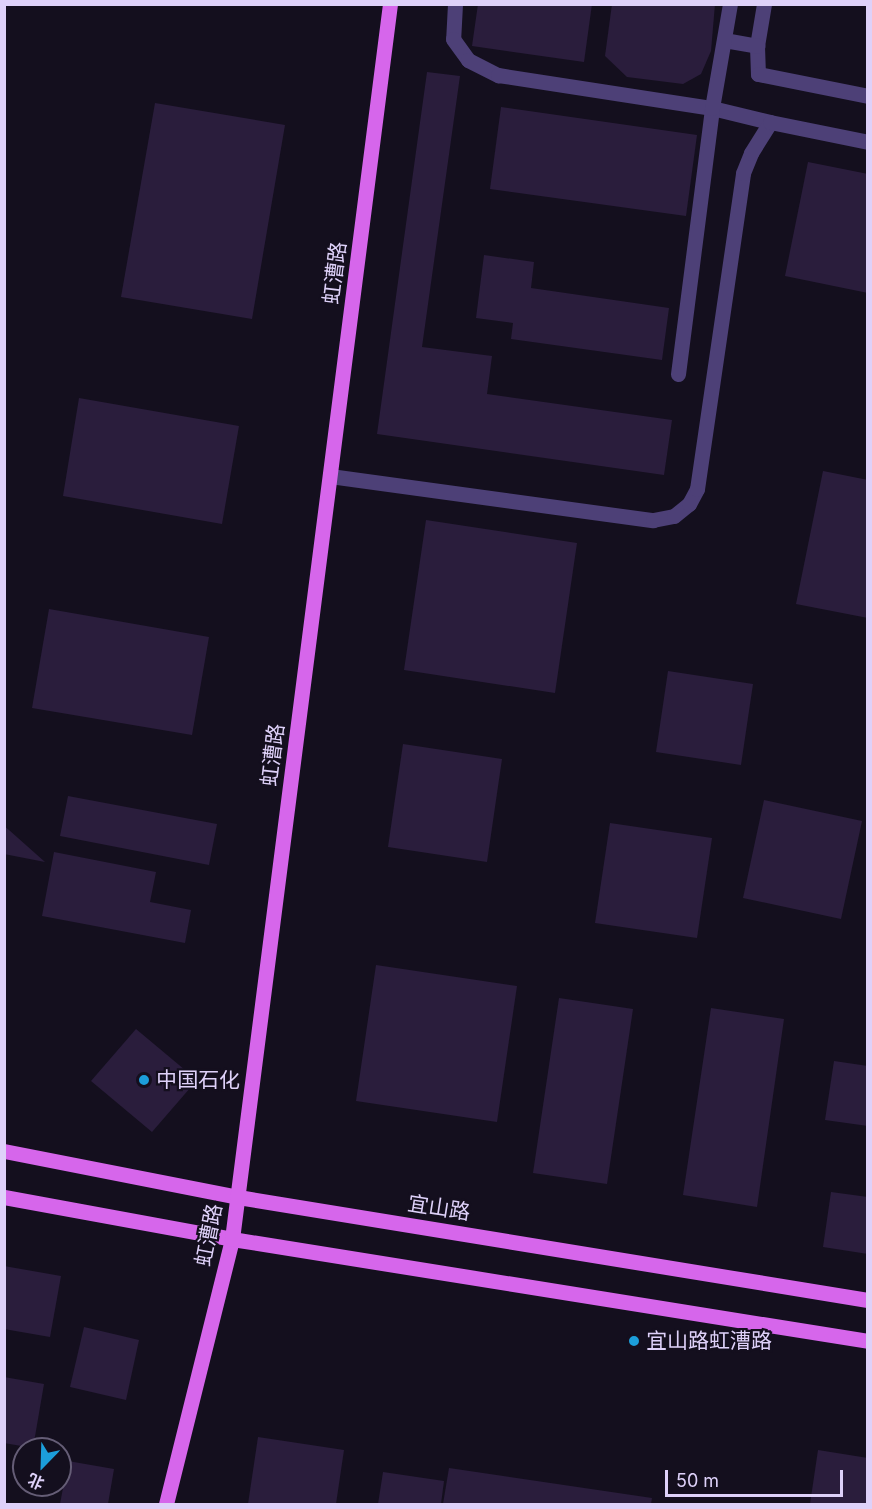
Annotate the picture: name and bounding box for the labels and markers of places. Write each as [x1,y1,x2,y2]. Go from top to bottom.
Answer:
place label: 中国石化 [156,1067,240,1093]
marker: 中国石化 [137,1073,151,1087]
place label: 宜山路虹漕路 [646,1328,772,1354]
marker: 宜山路虹漕路 [627,1334,641,1348]

